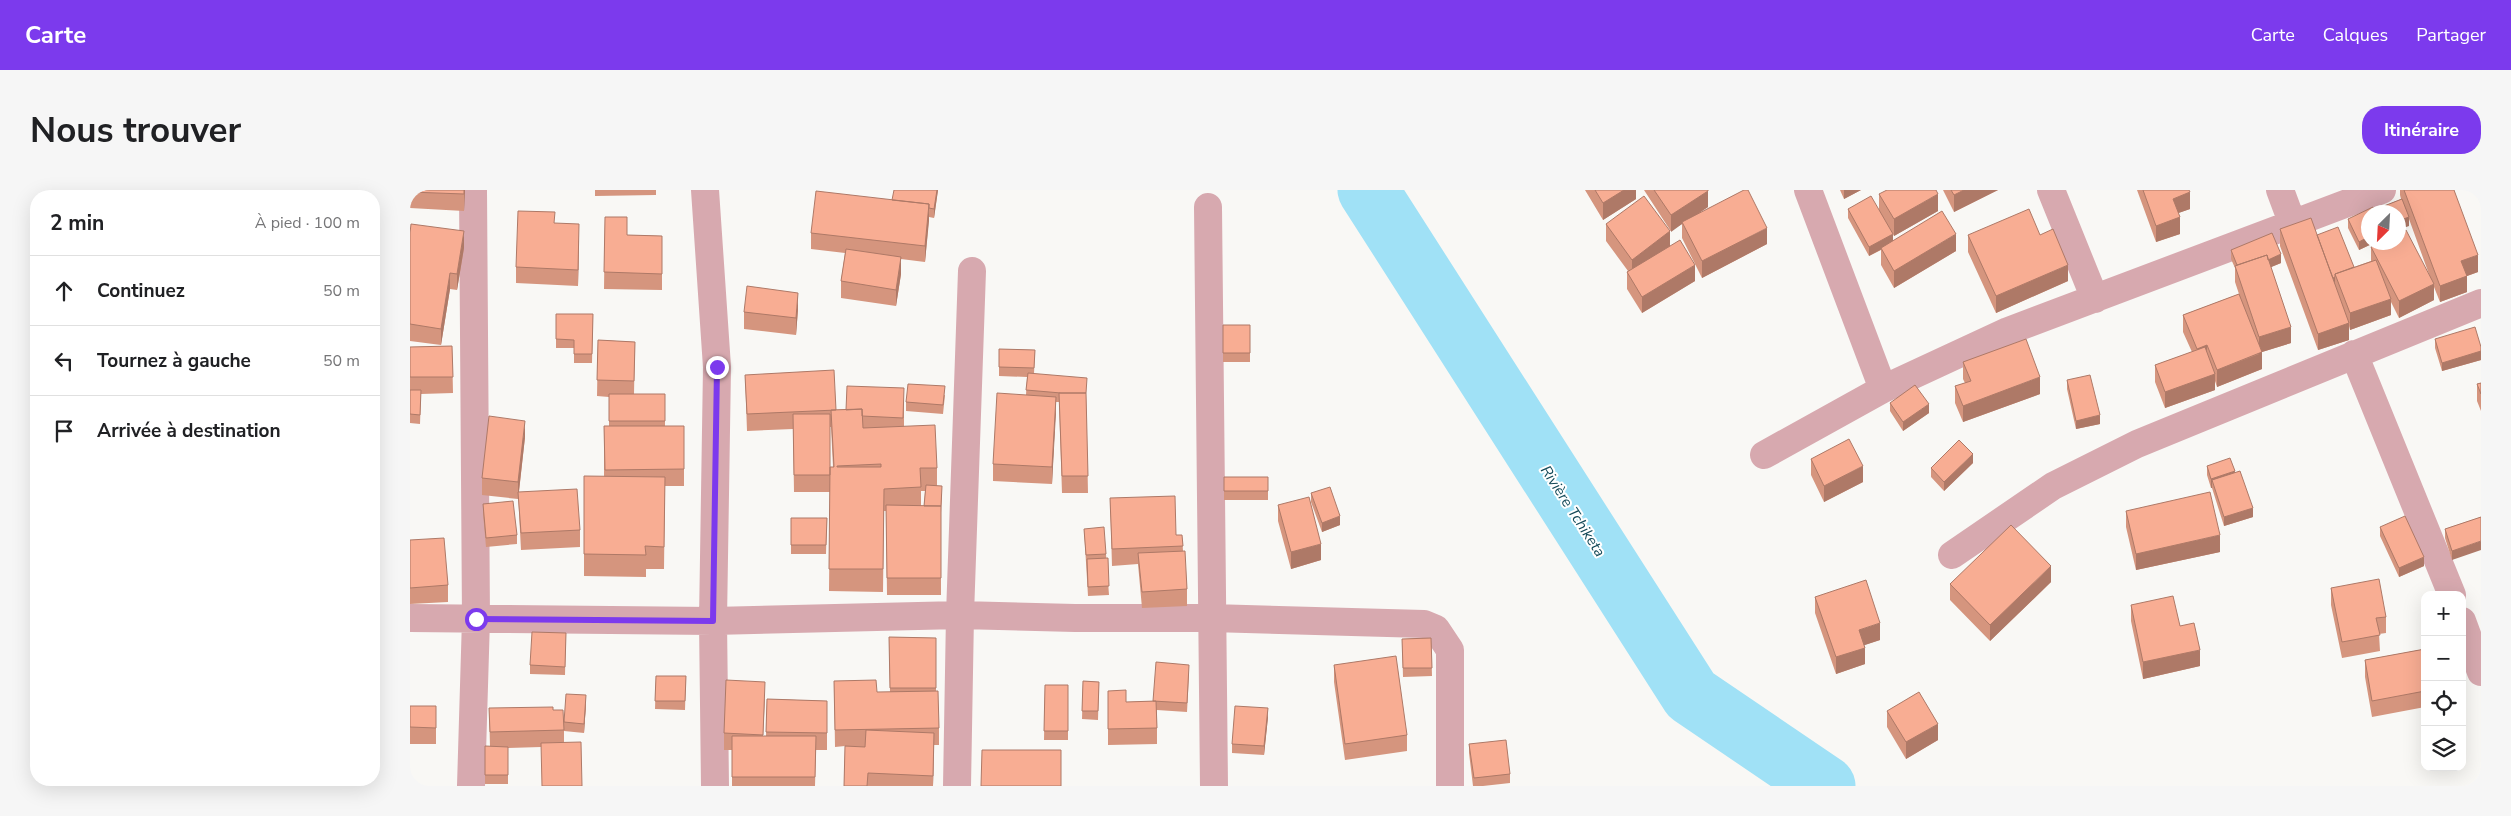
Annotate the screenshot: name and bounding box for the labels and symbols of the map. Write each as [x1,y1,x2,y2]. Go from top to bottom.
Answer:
north arrow [2361,205,2406,250]
route end [706,356,729,379]
water label: Rivière Tchiketa [1536,461,1610,561]
route start [465,608,488,631]

